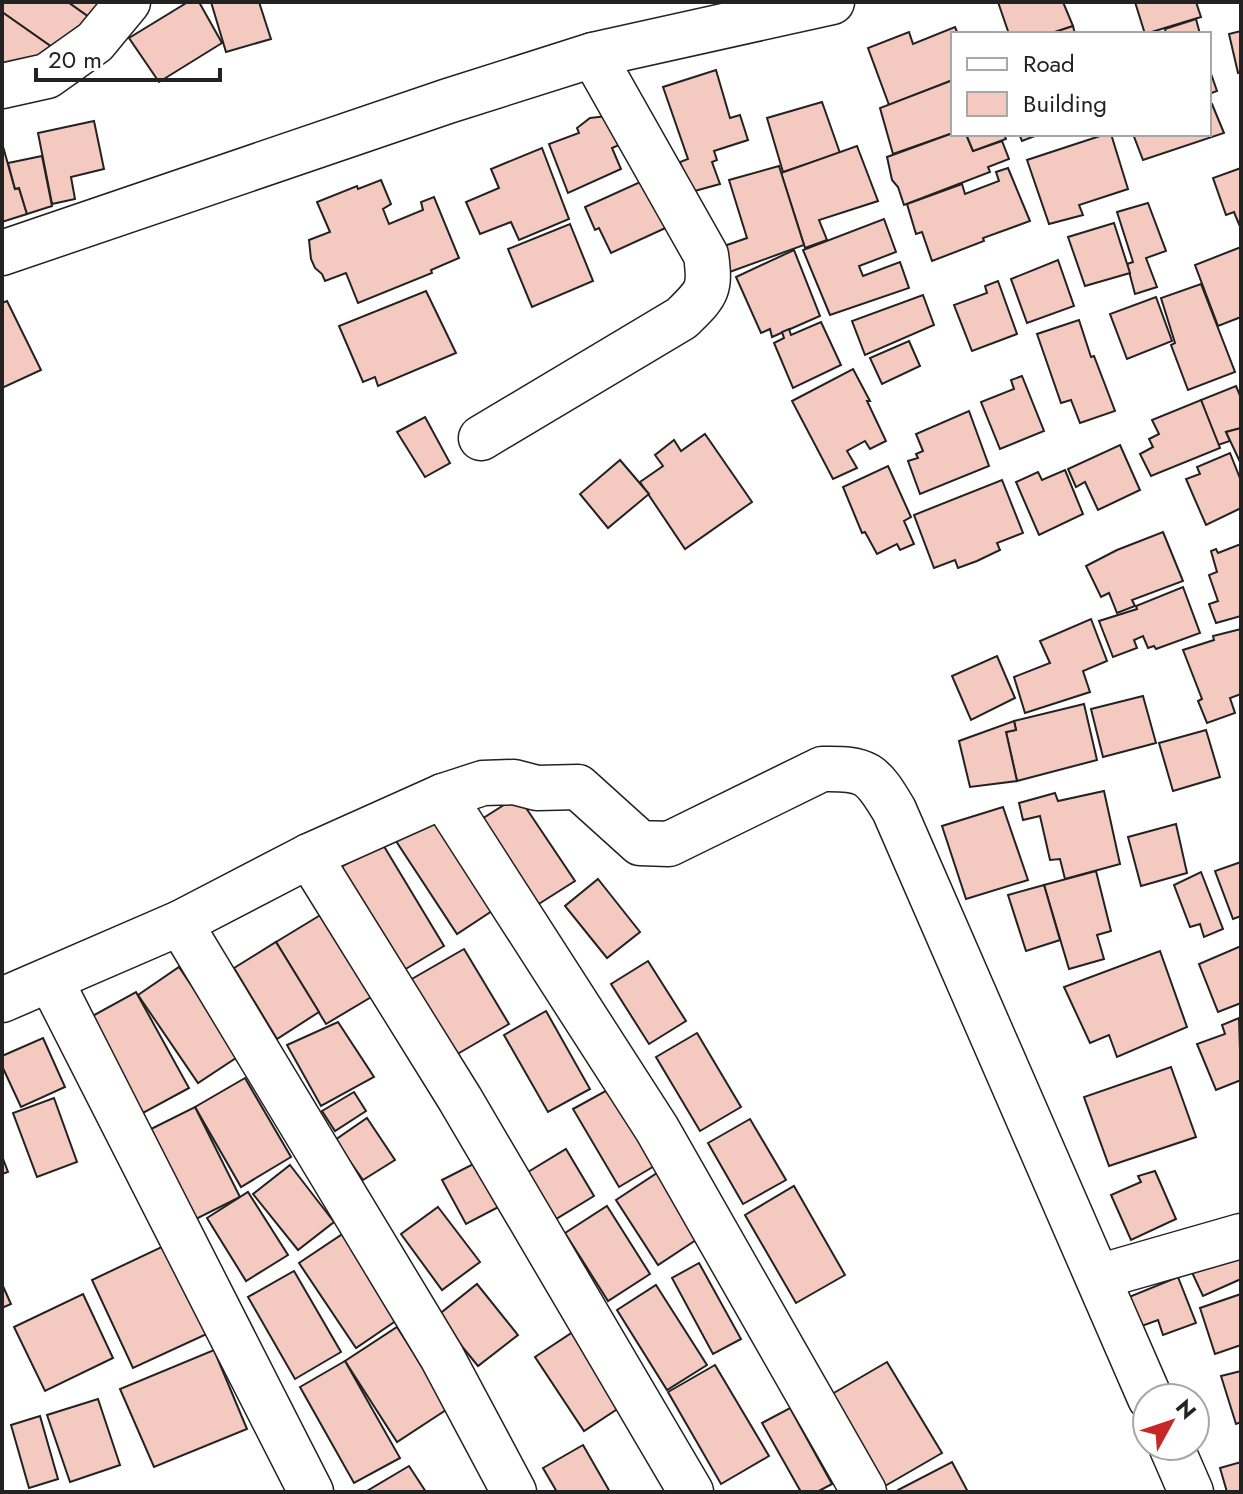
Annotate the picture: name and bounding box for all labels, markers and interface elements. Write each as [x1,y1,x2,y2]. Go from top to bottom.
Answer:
scale bar [36,32,220,82]
legend [951,32,1211,136]
text: 20 m [48,42,102,77]
text: Road [1023,46,1075,81]
text: Building [1023,86,1107,121]
north arrow [1131,1382,1211,1462]
text: N [1168,1392,1204,1426]

